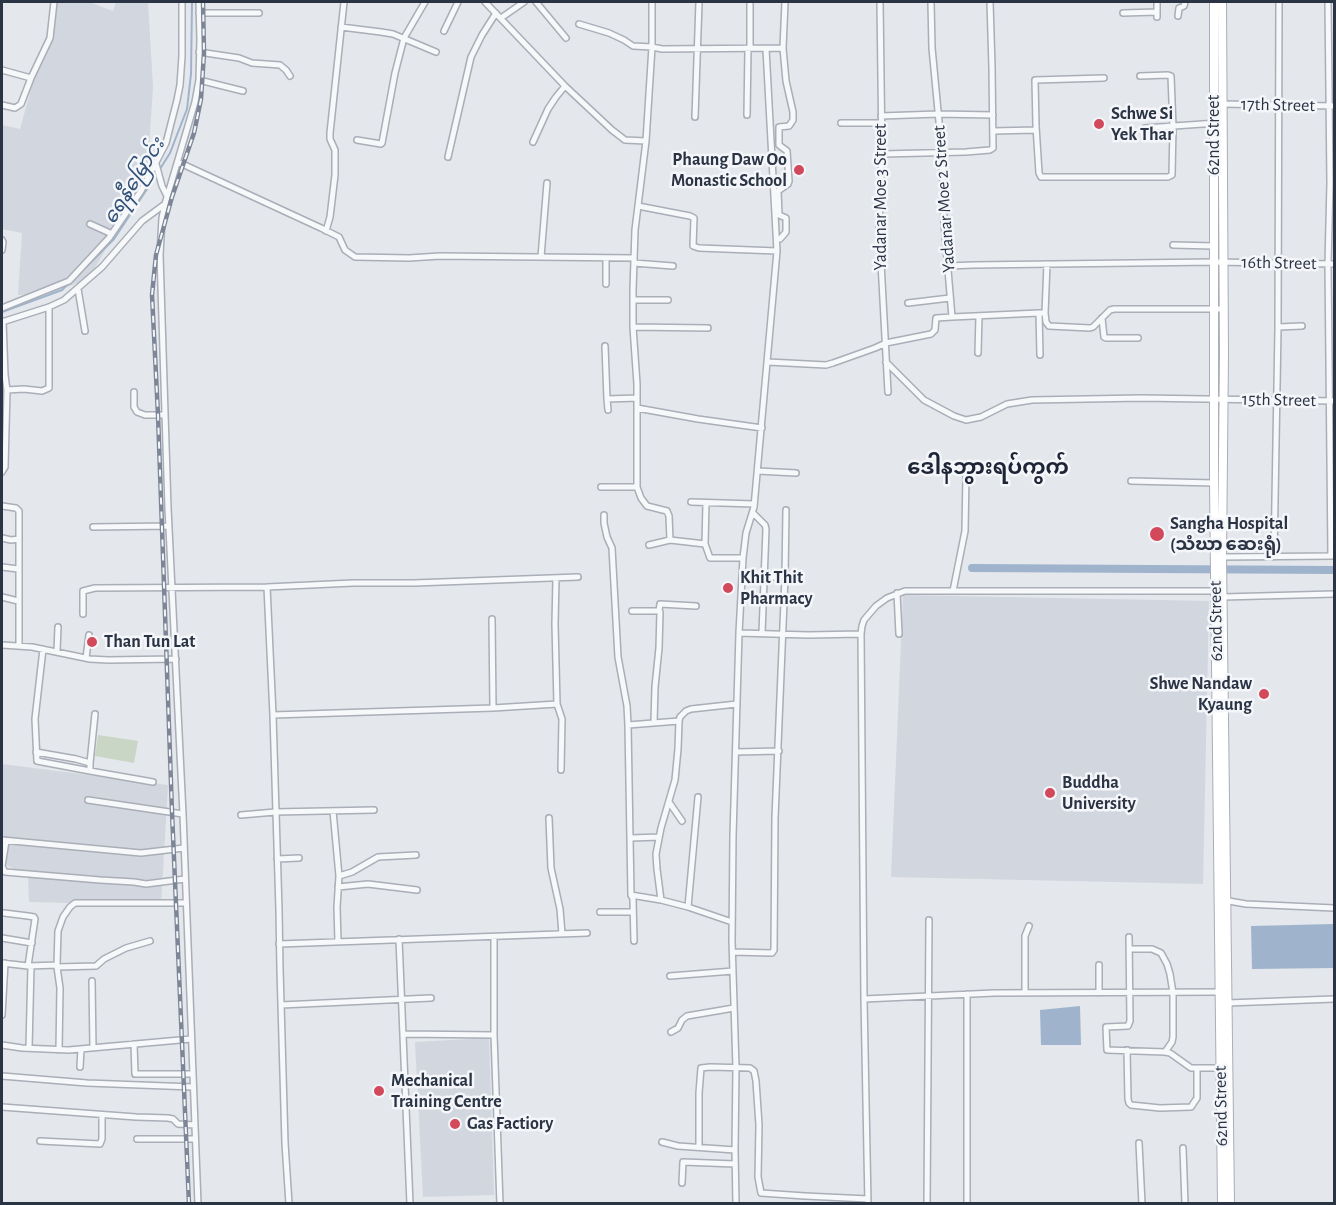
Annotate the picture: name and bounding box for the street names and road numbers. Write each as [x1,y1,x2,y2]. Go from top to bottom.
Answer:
street label: 17th Street [1241,94,1315,116]
street label: 62nd Street [1203,95,1225,175]
street label: Yadanar Moe 3 Street [870,123,892,271]
street label: Yadanar Moe 2 Street [928,125,960,273]
street label: 16th Street [1241,252,1317,274]
street label: 15th Street [1242,389,1316,411]
street label: 62nd Street [1204,581,1228,661]
street label: 62nd Street [1209,1066,1233,1146]

